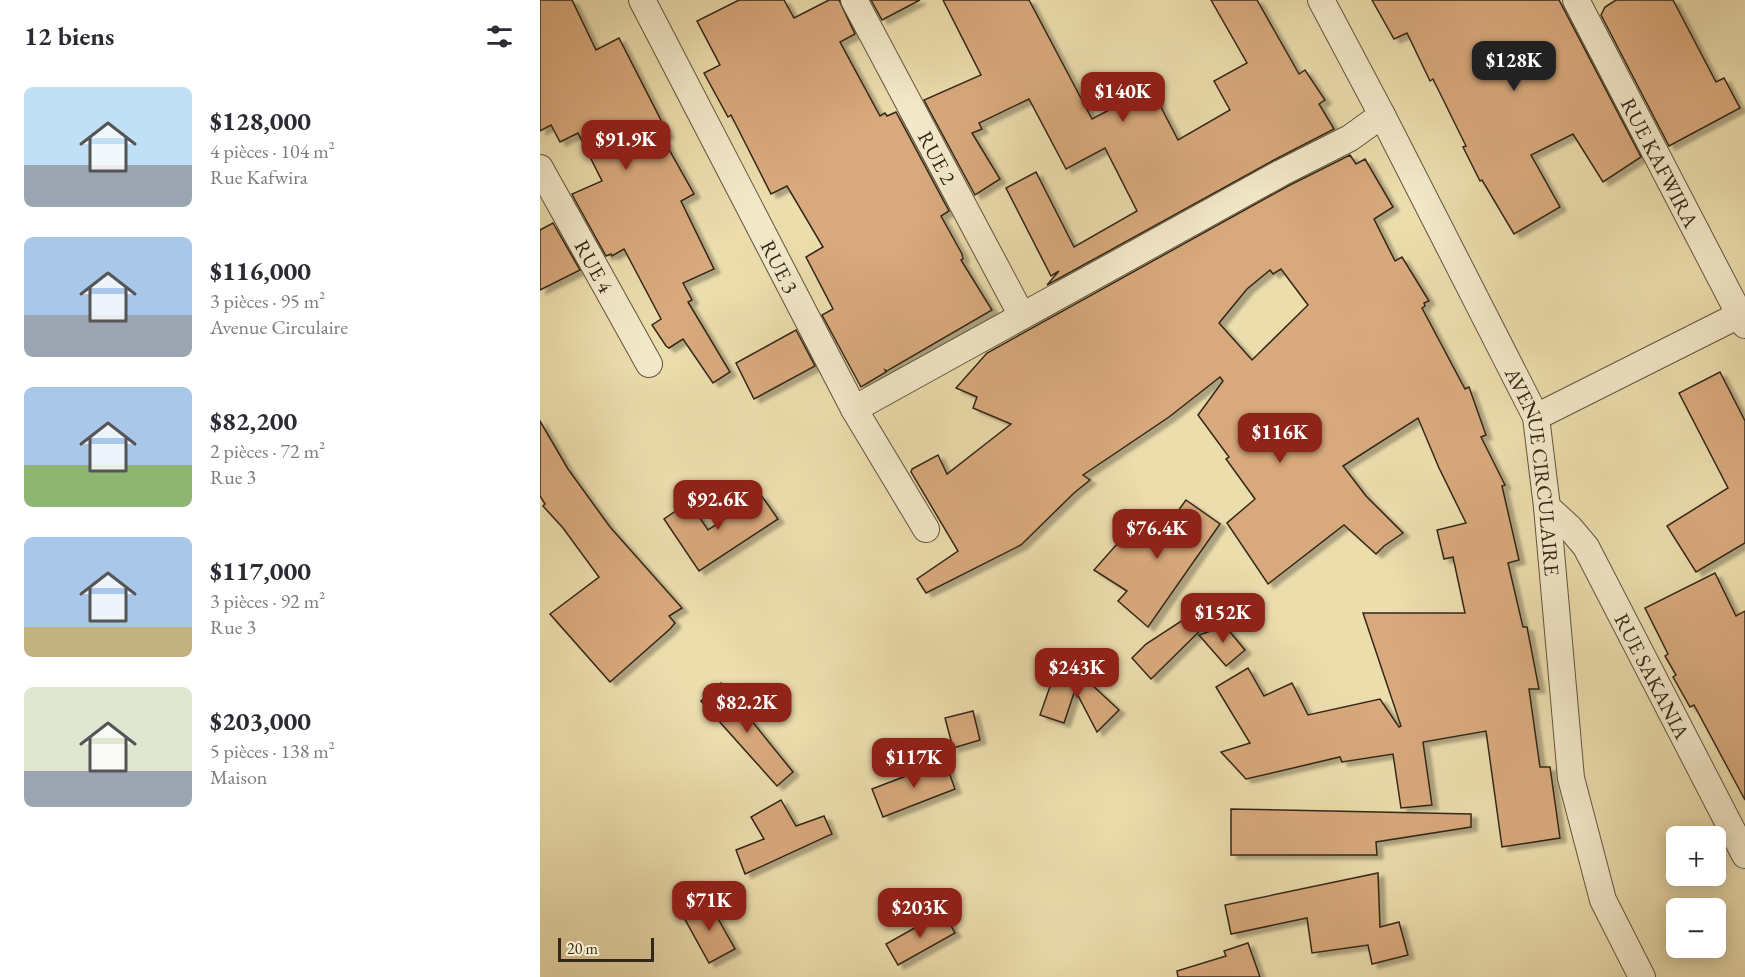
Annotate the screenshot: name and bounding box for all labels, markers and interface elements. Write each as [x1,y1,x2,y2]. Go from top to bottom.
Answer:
text: 12 biens [24,19,114,53]
icon: filters [483,20,516,53]
pin: $128K [1472,41,1556,92]
text: $128K [1486,47,1542,73]
pin: $140K [1081,72,1165,123]
text: $140K [1095,78,1151,104]
street label: RUE KAFWIRA [1615,93,1706,232]
text: $128,000 [210,104,311,138]
icon: home [72,111,144,183]
pin: $91.9K [577,120,675,171]
text: $91.9K [595,126,657,152]
street label: RUE 2 [912,126,963,189]
text: 4 pièces · 104 m² [210,138,335,164]
text: Rue Kafwira [210,164,308,190]
street label: RUE 4 [569,235,620,298]
street label: RUE 3 [755,235,805,298]
text: $116,000 [210,254,311,288]
icon: home [72,261,144,333]
text: 3 pièces · 95 m² [210,288,325,314]
text: Avenue Circulaire [210,314,348,340]
street label: AVENUE CIRCULAIRE [1499,362,1567,577]
text: $82,200 [210,404,297,438]
icon: home [72,411,144,483]
pin: $116K [1238,413,1322,464]
text: $116K [1252,419,1308,445]
text: 2 pièces · 72 m² [210,438,325,464]
text: Rue 3 [210,464,256,490]
pin: $92.6K [669,480,767,531]
text: $92.6K [687,486,749,512]
pin: $76.4K [1108,509,1206,560]
text: $76.4K [1126,515,1188,541]
text: $117,000 [210,554,311,588]
icon: home [72,561,144,633]
text: 3 pièces · 92 m² [210,588,325,614]
pin: $152K [1181,593,1265,644]
text: $152K [1195,599,1251,625]
street label: RUE SAKANIA [1609,608,1696,744]
text: Rue 3 [210,614,256,640]
pin: $243K [1035,648,1119,699]
text: $243K [1049,654,1105,680]
pin: $82.2K [698,683,796,734]
text: $82.2K [716,689,778,715]
text: $203,000 [210,704,311,738]
icon: home [72,711,144,783]
text: 5 pièces · 138 m² [210,738,335,764]
pin: $117K [872,738,956,789]
text: $117K [886,744,942,770]
text: Maison [210,764,267,790]
map controls [1666,826,1726,958]
button: + [1666,826,1726,886]
pin: $71K [673,881,745,932]
text: $71K [686,887,732,913]
pin: $203K [878,888,962,939]
text: $203K [892,894,948,920]
button: − [1666,898,1726,958]
scale bar [558,935,654,962]
text: 20 m [567,938,598,959]

